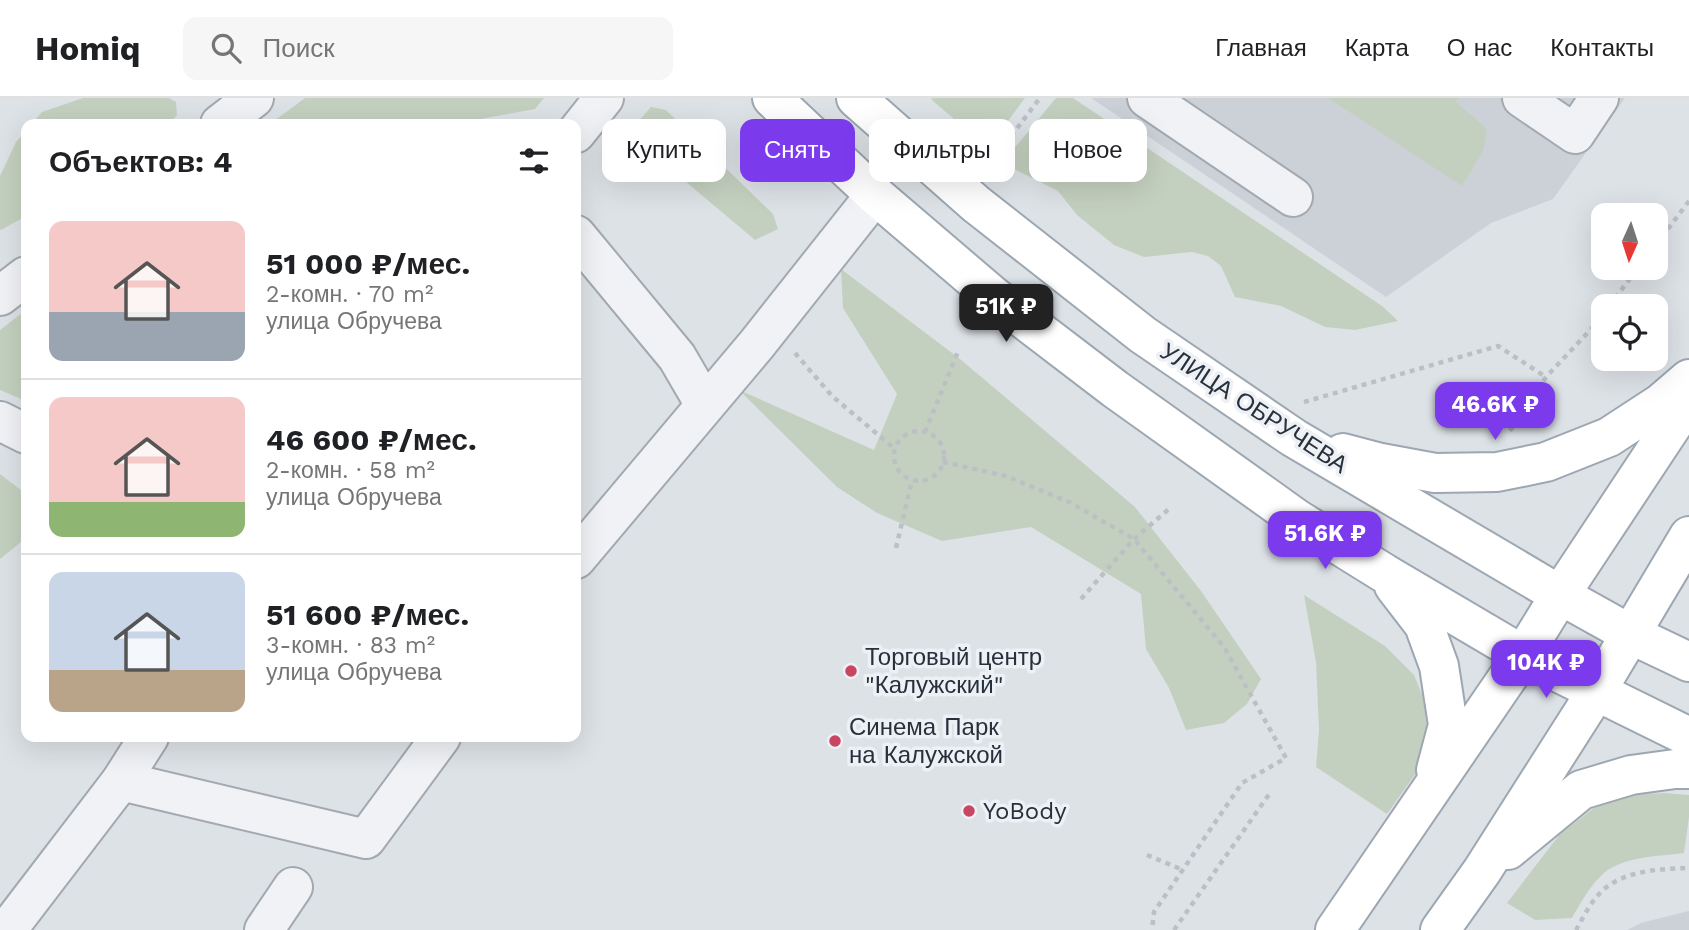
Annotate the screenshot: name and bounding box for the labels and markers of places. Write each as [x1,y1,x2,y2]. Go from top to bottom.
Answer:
pin: 51K ₽ [957,285,1055,344]
pin: 46.6K ₽ [1430,382,1560,442]
pin: 51.6K ₽ [1260,512,1390,571]
pin: 104K ₽ [1489,640,1603,700]
place label: Торговый центр "Калужский" [865,643,1042,699]
marker: Торговый центр "Калужский" [843,663,859,679]
place label: Синема Парк на Калужской [849,713,1003,769]
marker: Синема Парк на Калужской [827,733,843,749]
place label: YoBody [983,797,1067,825]
marker: YoBody [961,803,977,819]

